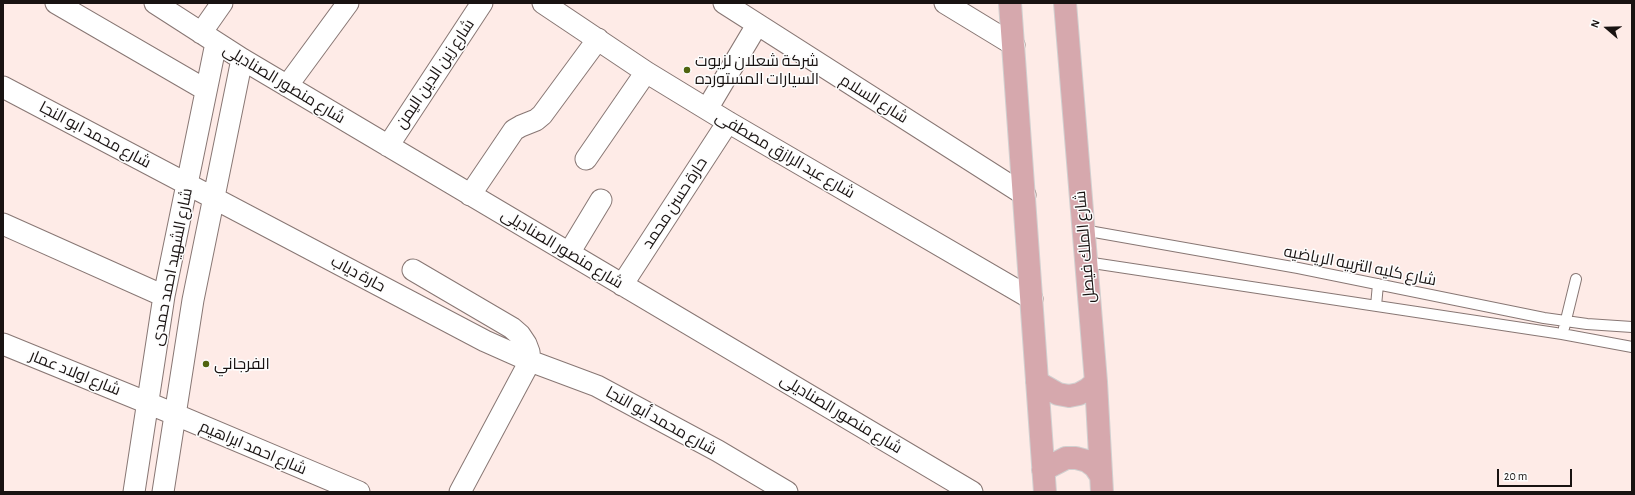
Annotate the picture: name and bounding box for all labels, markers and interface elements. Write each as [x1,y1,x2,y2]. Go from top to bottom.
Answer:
north arrow [1587,8,1627,48]
street label: شارع زين الدين اليمن [391,16,479,132]
text: N [1589,18,1602,29]
street label: شارع منصور الصناديلى [219,40,349,128]
place label: شركة شعلان لزيوت السيارات المستورده [695,51,819,89]
marker: شركة شعلان لزيوت السيارات المستورده [682,65,692,75]
street label: شارع السلام [836,70,912,128]
street label: شارع محمد ابو النجا [36,97,154,173]
street label: شارع عبد الرازق مصطفى [712,107,858,203]
street label: حارة حسن محمد [638,154,712,252]
street label: شارع الشهيد احمد حمدى [147,186,197,348]
street label: شارع الملك فيصل [1071,190,1099,304]
street label: شارع منصور الصناديلى [497,205,627,293]
street label: شارع كليه التربيه الرياضيه [1282,242,1438,290]
street label: حارة دياب [327,252,389,296]
street label: شارع اولاد عمار [27,346,123,400]
place label: الفرجاني [214,354,270,374]
marker: الفرجاني [201,359,211,369]
street label: شارع منصور الصناديلى [776,370,906,458]
street label: شارع محمد أبو النجا [602,383,720,459]
street label: شارع احمد ابراهيم [197,417,309,479]
scale bar [1499,461,1574,487]
text: 20 m [1504,470,1527,482]

